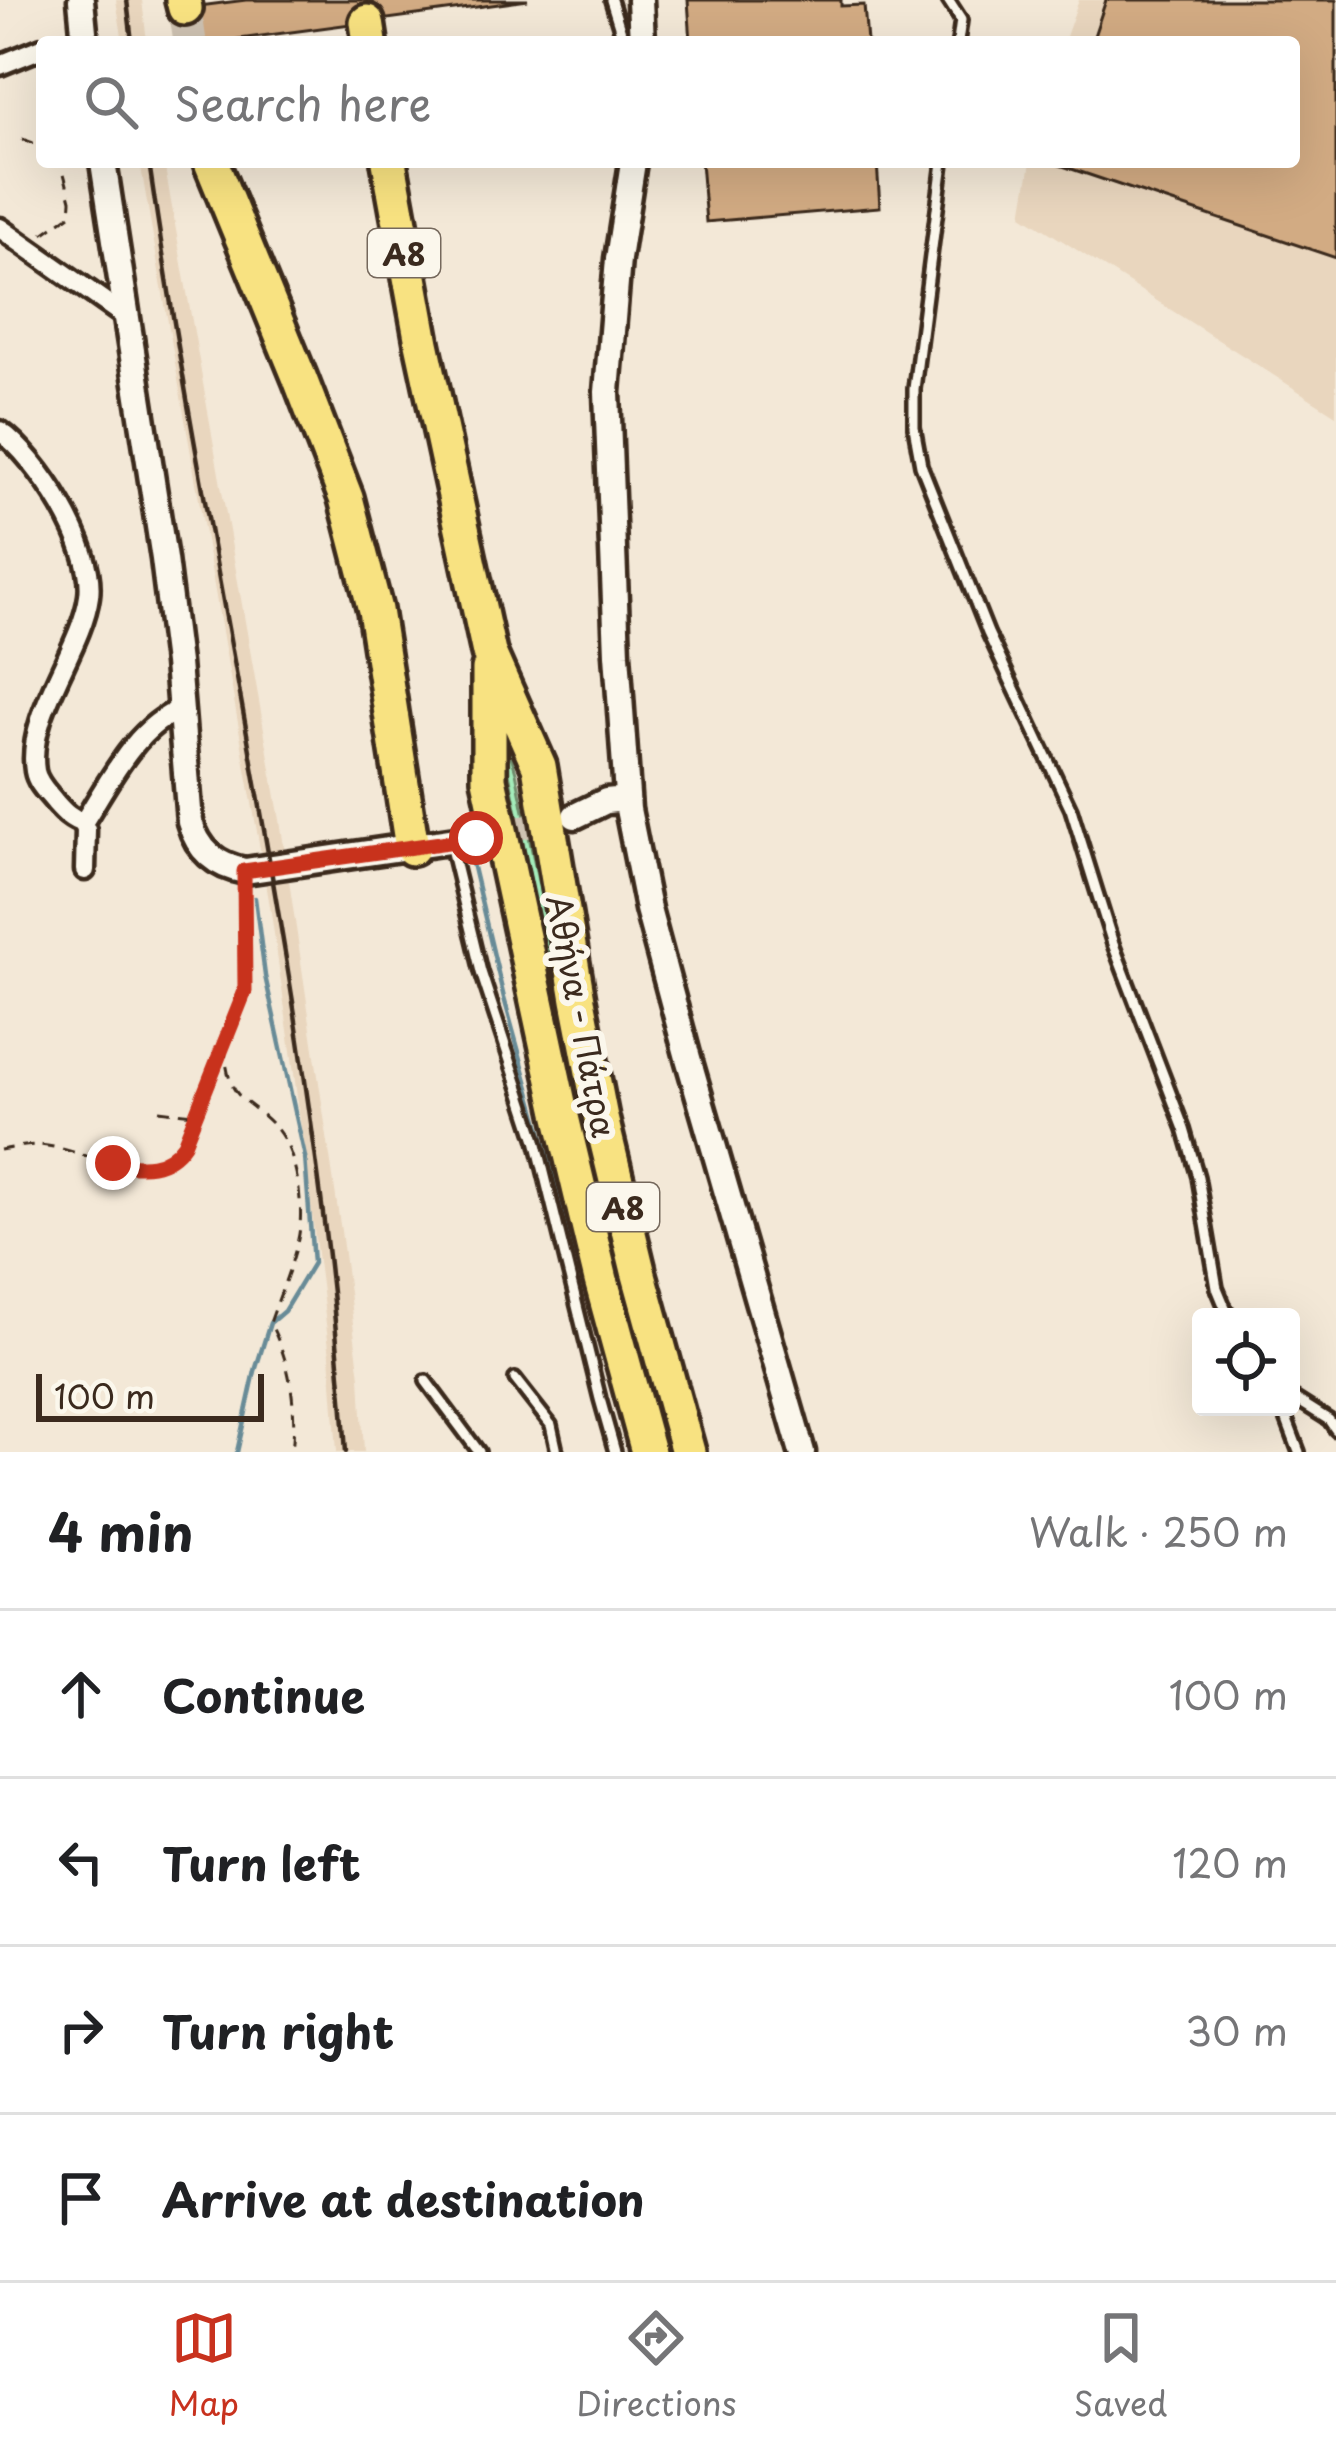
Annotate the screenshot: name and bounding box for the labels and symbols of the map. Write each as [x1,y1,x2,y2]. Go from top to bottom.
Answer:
road number: Α8 [368,229,440,277]
route start [449,811,503,865]
street label: Αθήνα - Πάτρα [535,890,631,1142]
route end [86,1136,140,1190]
road number: Α8 [587,1183,659,1231]
scale bar [36,1368,264,1421]

